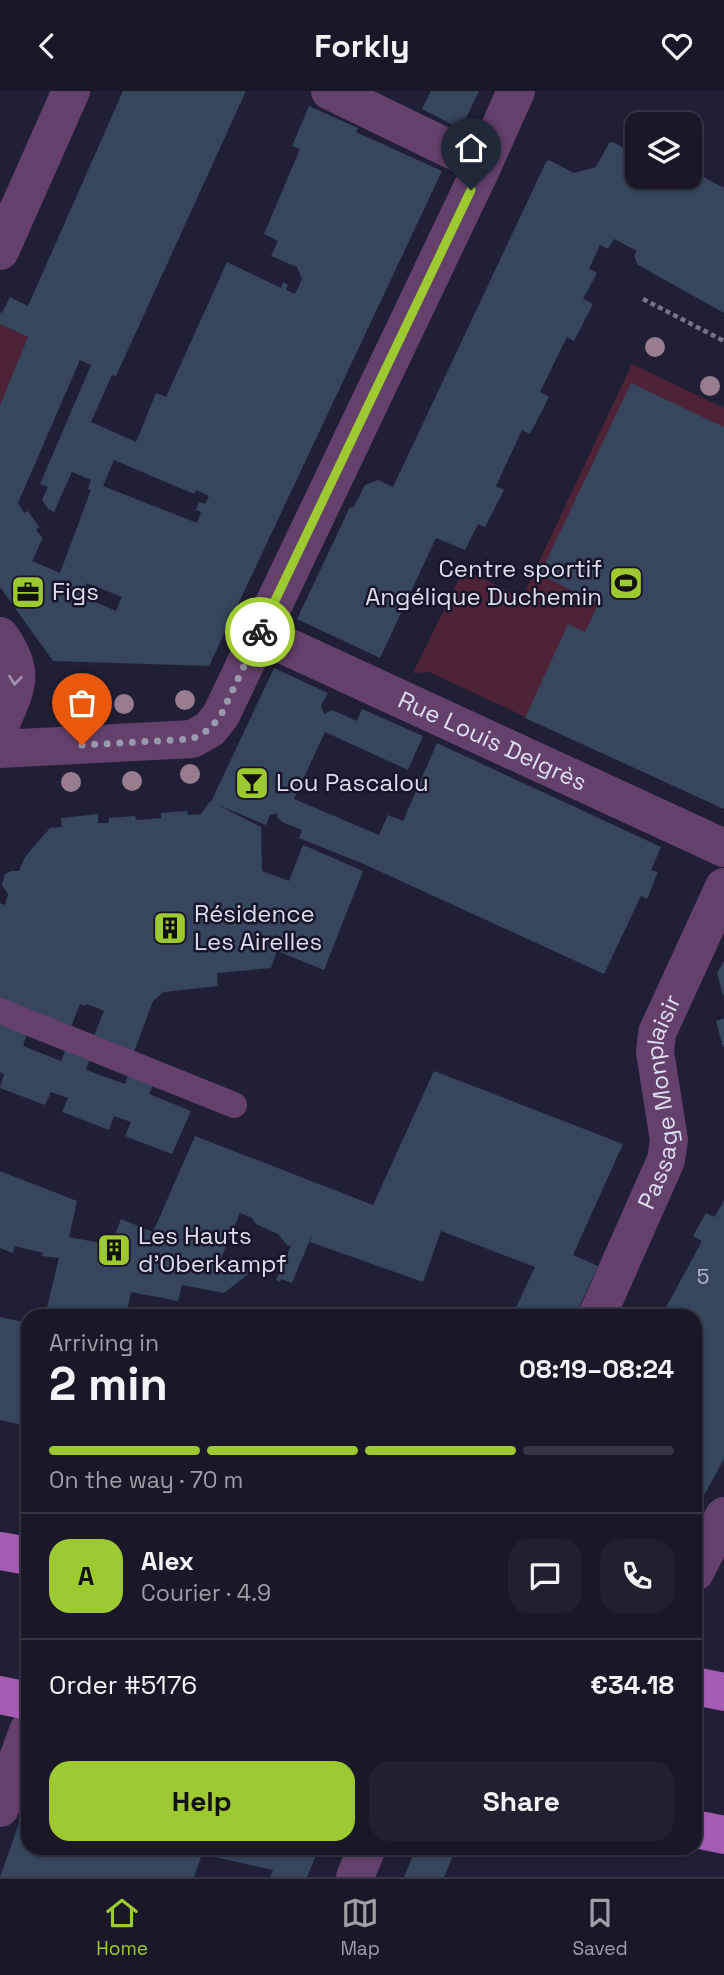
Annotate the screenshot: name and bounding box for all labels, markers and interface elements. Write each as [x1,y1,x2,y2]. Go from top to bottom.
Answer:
text: Forkly [314,26,410,66]
icon: back [28,27,66,65]
icon: heart [658,27,696,65]
map controls [625,112,702,189]
button: layers [625,112,702,189]
pin [441,118,501,190]
icon: home [452,129,490,167]
place label: Centre sportif Angélique Duchemin [365,553,602,612]
sports icon: Centre sportif Angélique Duchemin [607,564,645,602]
office icon: Figs [9,573,47,611]
place label: Figs [52,576,99,607]
courier [225,597,295,667]
icon: bike [241,613,279,651]
pin [52,673,112,745]
one-way arrow [8,674,23,686]
icon: bag [63,684,101,722]
street label: Rue Louis Delgrès [393,684,592,798]
bar icon: Lou Pascalou [233,764,271,802]
place label: Lou Pascalou [276,767,429,798]
place label: Résidence Les Airelles [194,898,322,957]
building icon: Résidence Les Airelles [151,909,189,947]
street label: Passage Monplaisir [630,989,688,1214]
place label: Les Hauts d'Oberkampf [138,1220,287,1279]
building icon: Les Hauts d'Oberkampf [95,1231,133,1269]
house number: 5 [697,1263,709,1290]
text: Arriving in [49,1328,159,1358]
text: 08:19–08:24 [519,1352,674,1386]
text: 2 min [49,1355,168,1413]
text: On the way · 70 m [49,1465,243,1495]
button: chat [508,1539,582,1613]
button: phone [600,1539,674,1613]
text: Alex [141,1544,194,1578]
text: A [78,1559,94,1593]
text: Courier · 4.9 [141,1578,271,1608]
text: Order #5176 [49,1668,197,1702]
text: €34.18 [590,1668,674,1702]
button: Help [49,1761,355,1841]
button: Share [369,1761,674,1841]
tab: Home [96,1894,148,1961]
tab: Map [340,1894,380,1961]
tab: Saved [572,1894,628,1961]

